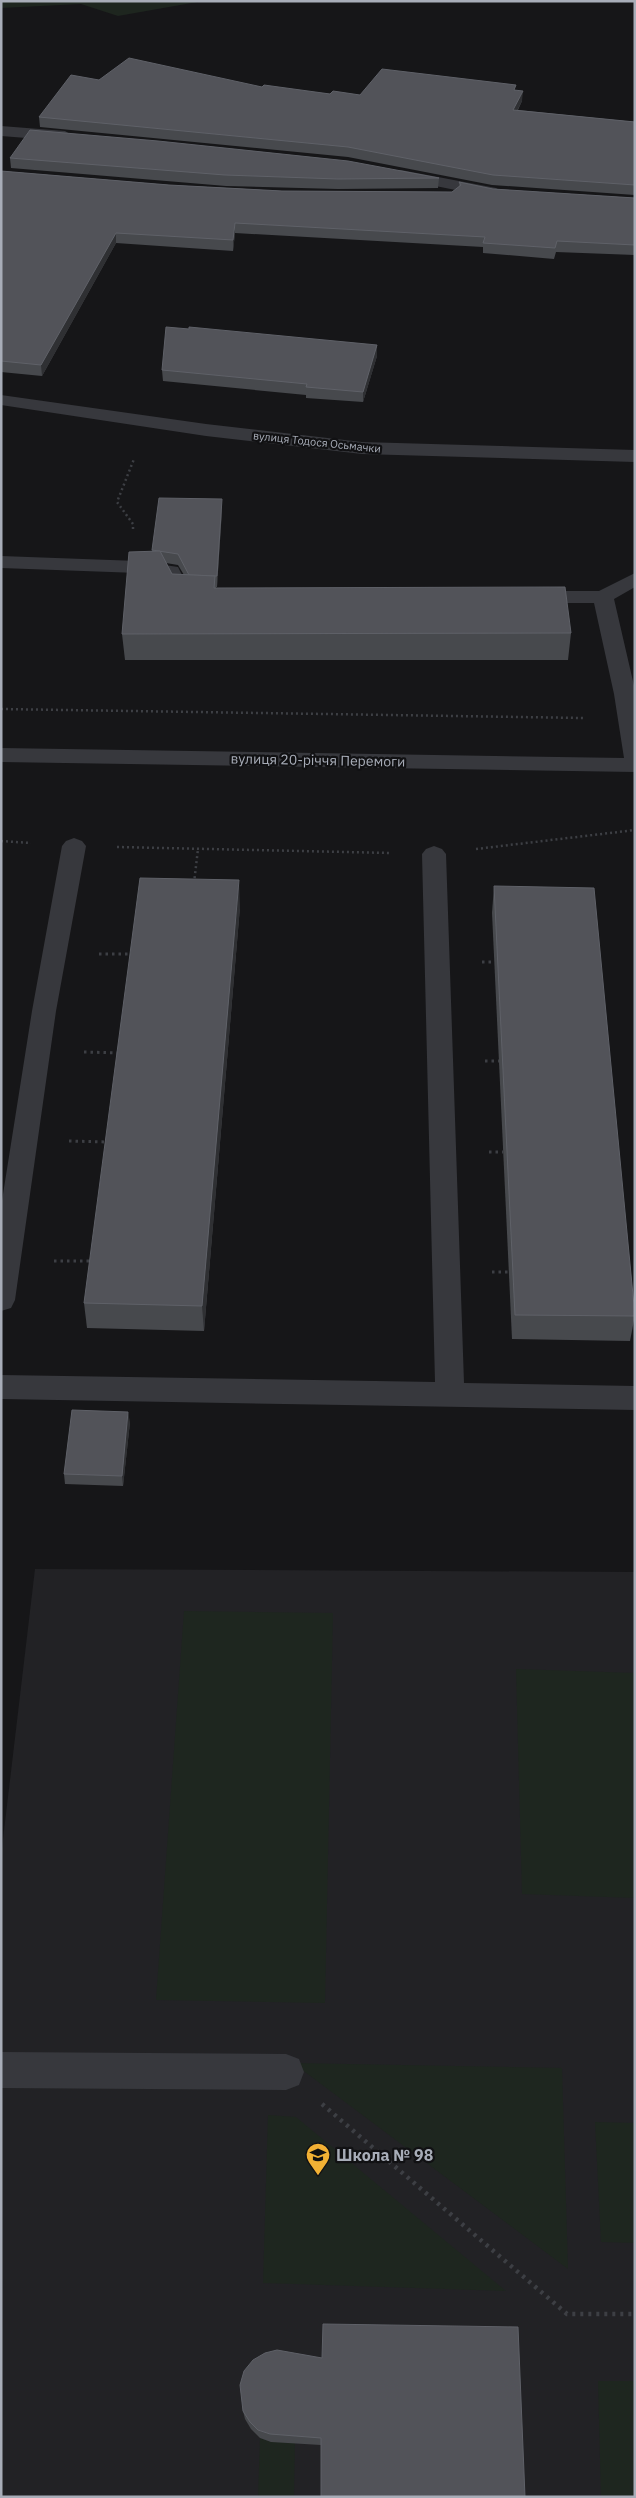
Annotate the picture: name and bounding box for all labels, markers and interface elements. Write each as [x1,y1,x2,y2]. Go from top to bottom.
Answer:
street label: вулиця Тодося Осьмачки [252,428,382,456]
street label: вулиця 20-річчя Перемоги [230,749,406,771]
school or university icon: Школа № 98 [305,2142,331,2176]
place label: Школа № 98 [336,2145,433,2165]

